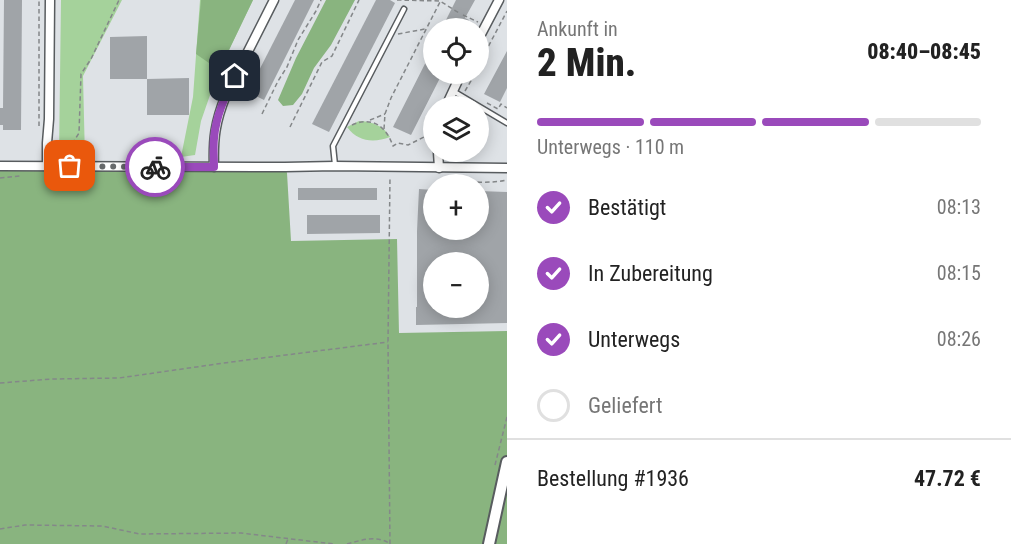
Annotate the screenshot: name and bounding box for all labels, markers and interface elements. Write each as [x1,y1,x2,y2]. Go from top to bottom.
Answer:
text: Ankunft in [537,17,618,41]
map controls [423,18,489,318]
button: locate [423,18,489,84]
text: 08:40–08:45 [867,39,981,64]
text: 2 Min. [537,40,636,86]
pin [209,50,260,101]
icon: home [218,59,251,92]
button: layers [423,96,489,162]
text: Unterwegs · 110 m [537,135,684,159]
courier [125,137,185,197]
pin [44,140,95,191]
icon: bag [53,149,86,182]
icon: bike [139,151,172,184]
button: + [423,174,489,240]
icon: check [537,191,570,224]
text: Bestätigt [588,195,666,220]
text: 08:13 [937,195,981,219]
button: − [423,252,489,318]
icon: check [537,257,570,290]
text: In Zubereitung [588,261,713,286]
text: 08:15 [937,261,981,285]
icon: check [537,323,570,356]
text: Unterwegs [588,327,680,352]
text: 08:26 [937,327,981,351]
text: Geliefert [588,393,663,418]
text: Bestellung #1936 [537,466,689,491]
text: 47.72 € [914,466,981,491]

